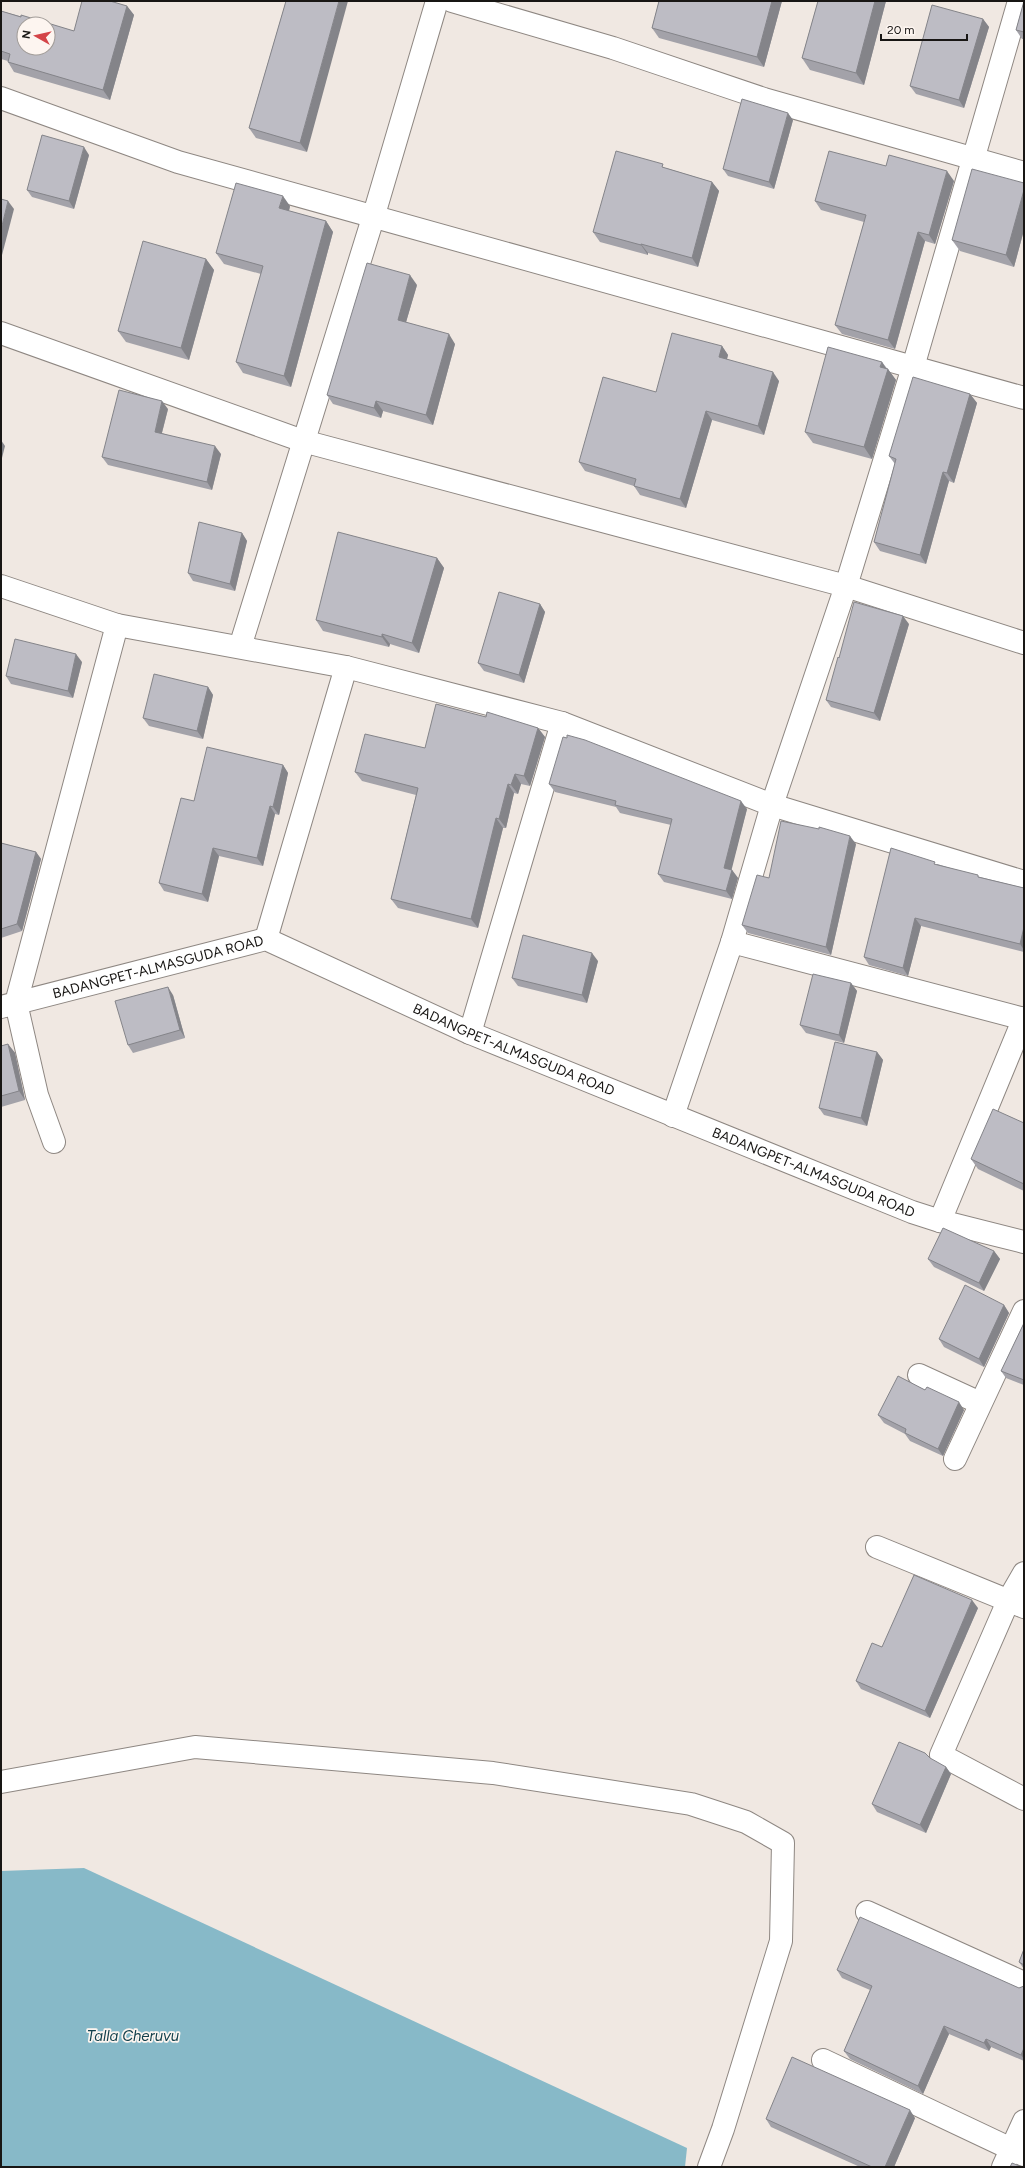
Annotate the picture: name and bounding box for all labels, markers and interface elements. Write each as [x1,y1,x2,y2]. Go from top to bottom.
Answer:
north arrow [16,16,56,56]
scale bar [881,16,967,42]
text: 20 m [887,23,915,37]
text: N [20,30,34,40]
street label: BADANGPET-ALMASGUDA ROAD [51,932,265,1002]
street label: BADANGPET-ALMASGUDA ROAD [410,1000,617,1100]
street label: BADANGPET-ALMASGUDA ROAD [710,1124,917,1221]
water label: Talla Cheruvu [87,2027,179,2045]

